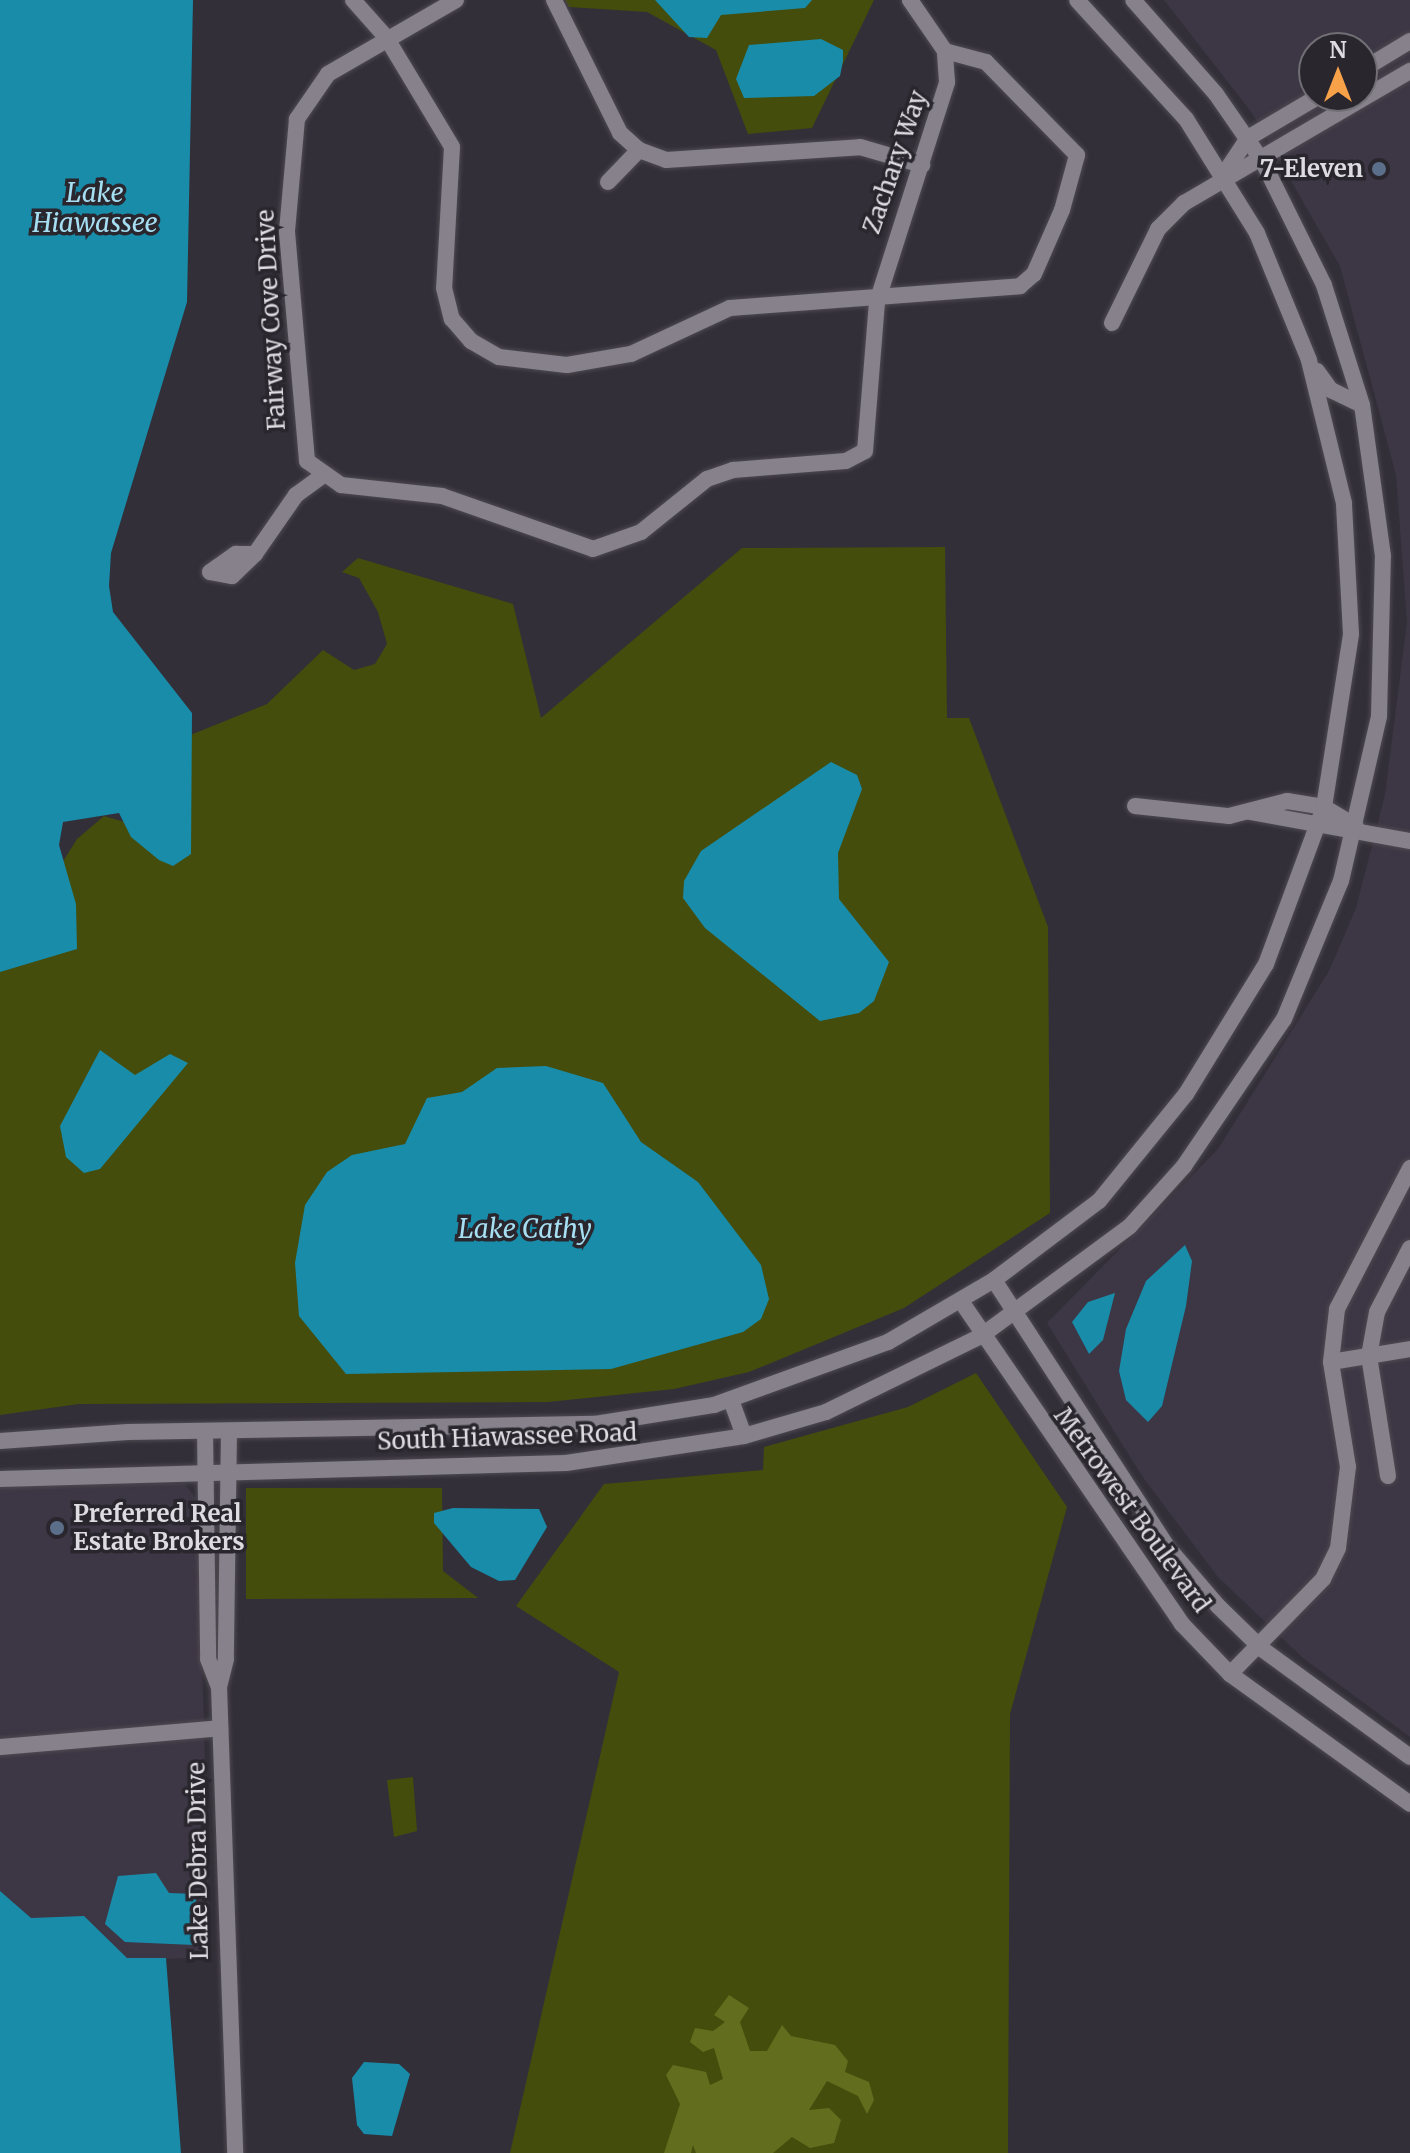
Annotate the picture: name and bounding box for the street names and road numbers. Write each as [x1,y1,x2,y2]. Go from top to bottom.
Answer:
street label: Zachary Way [857,87,933,237]
street label: Fairway Cove Drive [251,209,291,431]
street label: Metrowest Boulevard [1048,1402,1216,1618]
street label: South Hiawassee Road [377,1418,637,1456]
street label: Lake Debra Drive [182,1762,214,1960]

